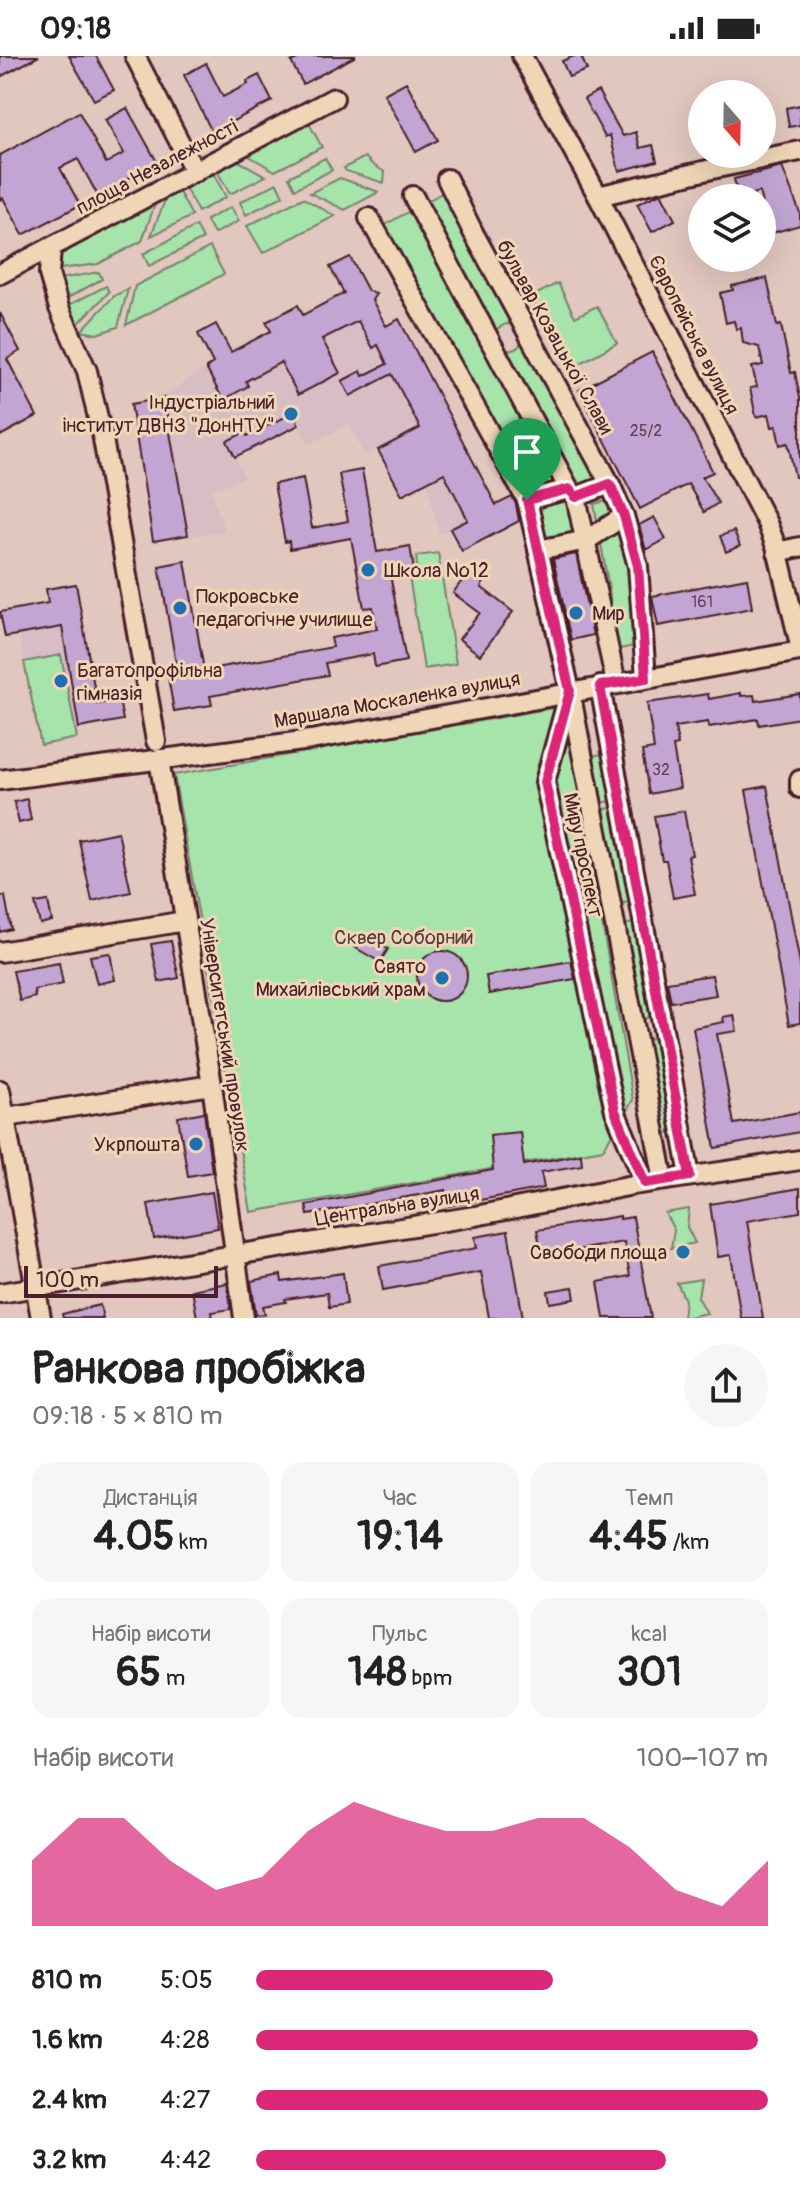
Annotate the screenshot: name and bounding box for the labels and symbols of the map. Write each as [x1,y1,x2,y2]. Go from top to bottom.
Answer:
north arrow [688,80,776,168]
street label: площа Незалежності [72,114,242,220]
street label: бульвар Козацької Слави [491,235,619,439]
street label: Європейська вулиця [643,251,745,419]
place label: Індустріальний інститут ДВНЗ "ДонНТУ" [63,390,275,438]
marker: Індустріальний інститут ДВНЗ "ДонНТУ" [282,405,300,423]
pin [493,418,561,500]
house number: 25/2 [630,421,662,441]
place label: Школа №12 [384,558,489,583]
marker: Школа №12 [359,561,377,579]
place label: Покровське педагогічне училище [196,584,373,632]
house number: 161 [691,592,713,612]
marker: Покровське педагогічне училище [171,599,189,617]
place label: Мир [592,601,625,626]
marker: Мир [567,604,585,622]
place label: Багатопрофільна гімназія [77,658,222,706]
street label: Маршала Москаленка вулиця [272,666,522,734]
marker: Багатопрофільна гімназія [52,672,70,690]
house number: 32 [652,760,670,780]
street label: Миру проспект [558,791,608,919]
street label: Університетський провулок [194,916,256,1154]
park label: Сквер Соборний [334,925,474,950]
place label: Свято Михайлівський храм [255,954,426,1002]
marker: Свято Михайлівський храм [433,969,451,987]
place label: Укрпошта [94,1132,180,1157]
marker: Укрпошта [187,1135,205,1153]
street label: Центральна вулиця [313,1181,481,1231]
place label: Свободи площа [530,1240,667,1265]
marker: Свободи площа [674,1243,692,1261]
scale bar [24,1262,218,1298]

